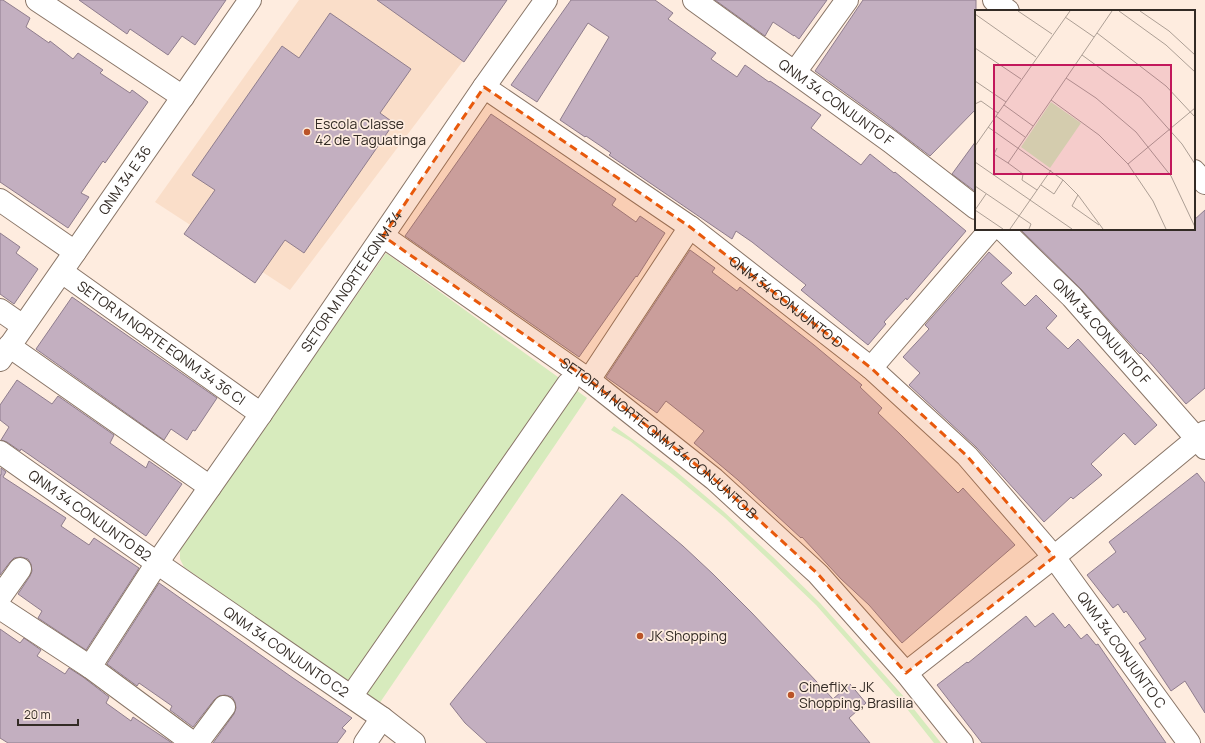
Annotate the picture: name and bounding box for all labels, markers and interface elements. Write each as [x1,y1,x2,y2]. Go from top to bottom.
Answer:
inset map [975,10,1195,230]
street label: QNM 34 CONJUNTO F [775,54,897,150]
place label: Escola Classe 42 de Taguatinga [315,114,426,149]
marker: Escola Classe 42 de Taguatinga [302,127,312,137]
street label: QNM 34 E 36 [94,141,155,218]
street label: SETOR M NORTE EQNM 34 [296,207,406,355]
street label: QNM 34 CONJUNTO D [726,251,847,352]
street label: QNM 34 CONJUNTO F [1049,274,1155,389]
street label: SETOR M NORTE EQNM 34 36 CI [74,276,249,409]
street label: SETOR M NORTE QNM 34 CONJUNTO B [557,353,762,523]
street label: QNM 34 CONJUNTO B2 [25,465,156,565]
street label: QNM 34 CONJUNTO C [1073,587,1171,712]
street label: QNM 34 CONJUNTO C2 [220,602,353,701]
place label: JK Shopping [648,626,727,645]
marker: JK Shopping [635,631,645,641]
place label: Cineflix - JK Shopping, Brasilia [799,677,913,712]
marker: Cineflix - JK Shopping, Brasilia [786,690,796,700]
scale bar [18,701,78,727]
text: 20 m [24,706,51,723]

